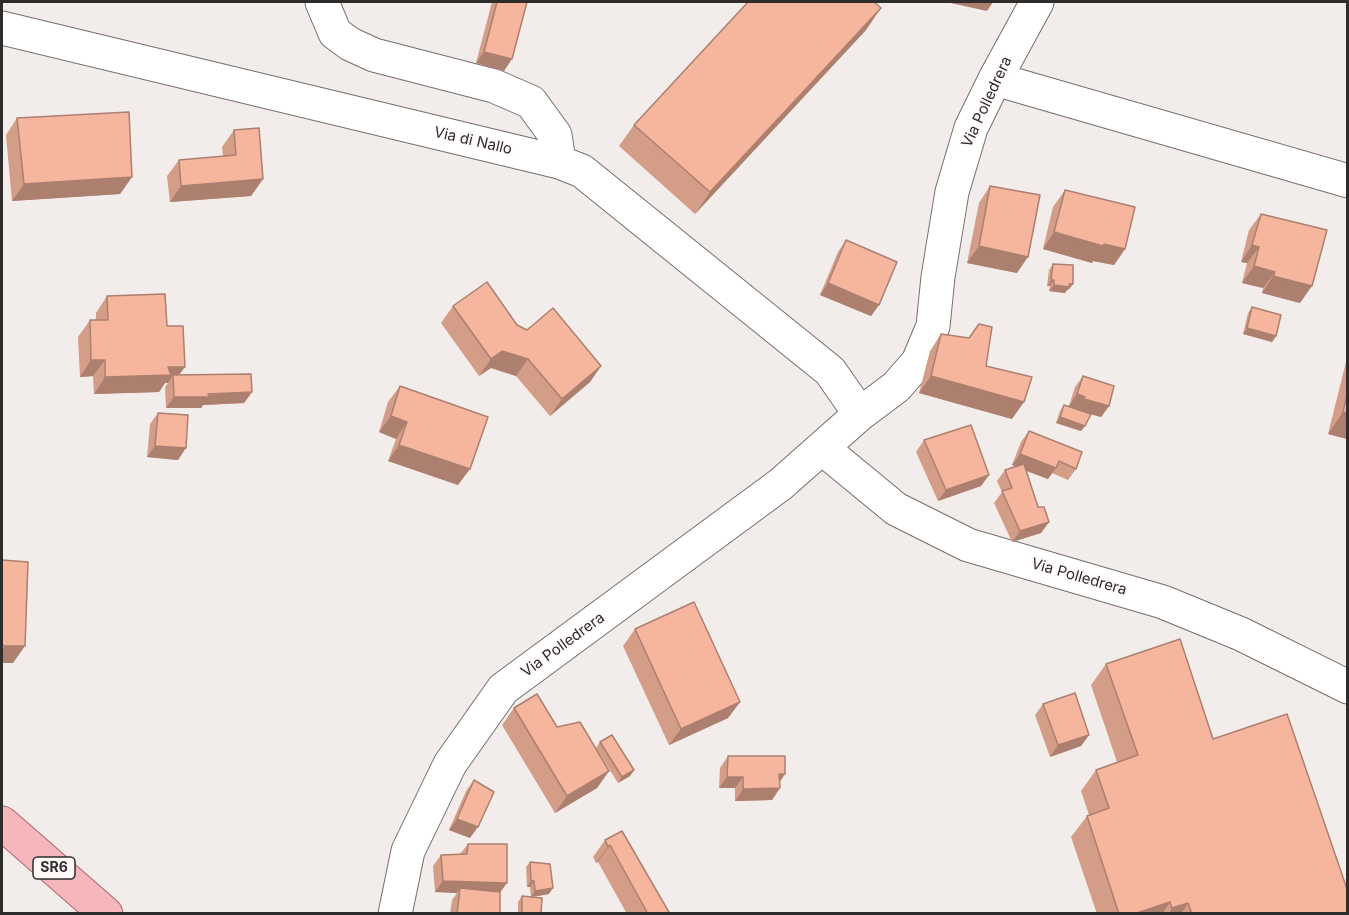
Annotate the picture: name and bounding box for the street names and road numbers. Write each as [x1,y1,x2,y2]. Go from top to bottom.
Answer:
street label: Via Polledrera [958,54,1016,150]
street label: Via di Nallo [432,123,514,159]
street label: Via Polledrera [1029,555,1129,599]
street label: Via Polledrera [518,609,608,681]
road number: SR6 [33,857,75,879]

